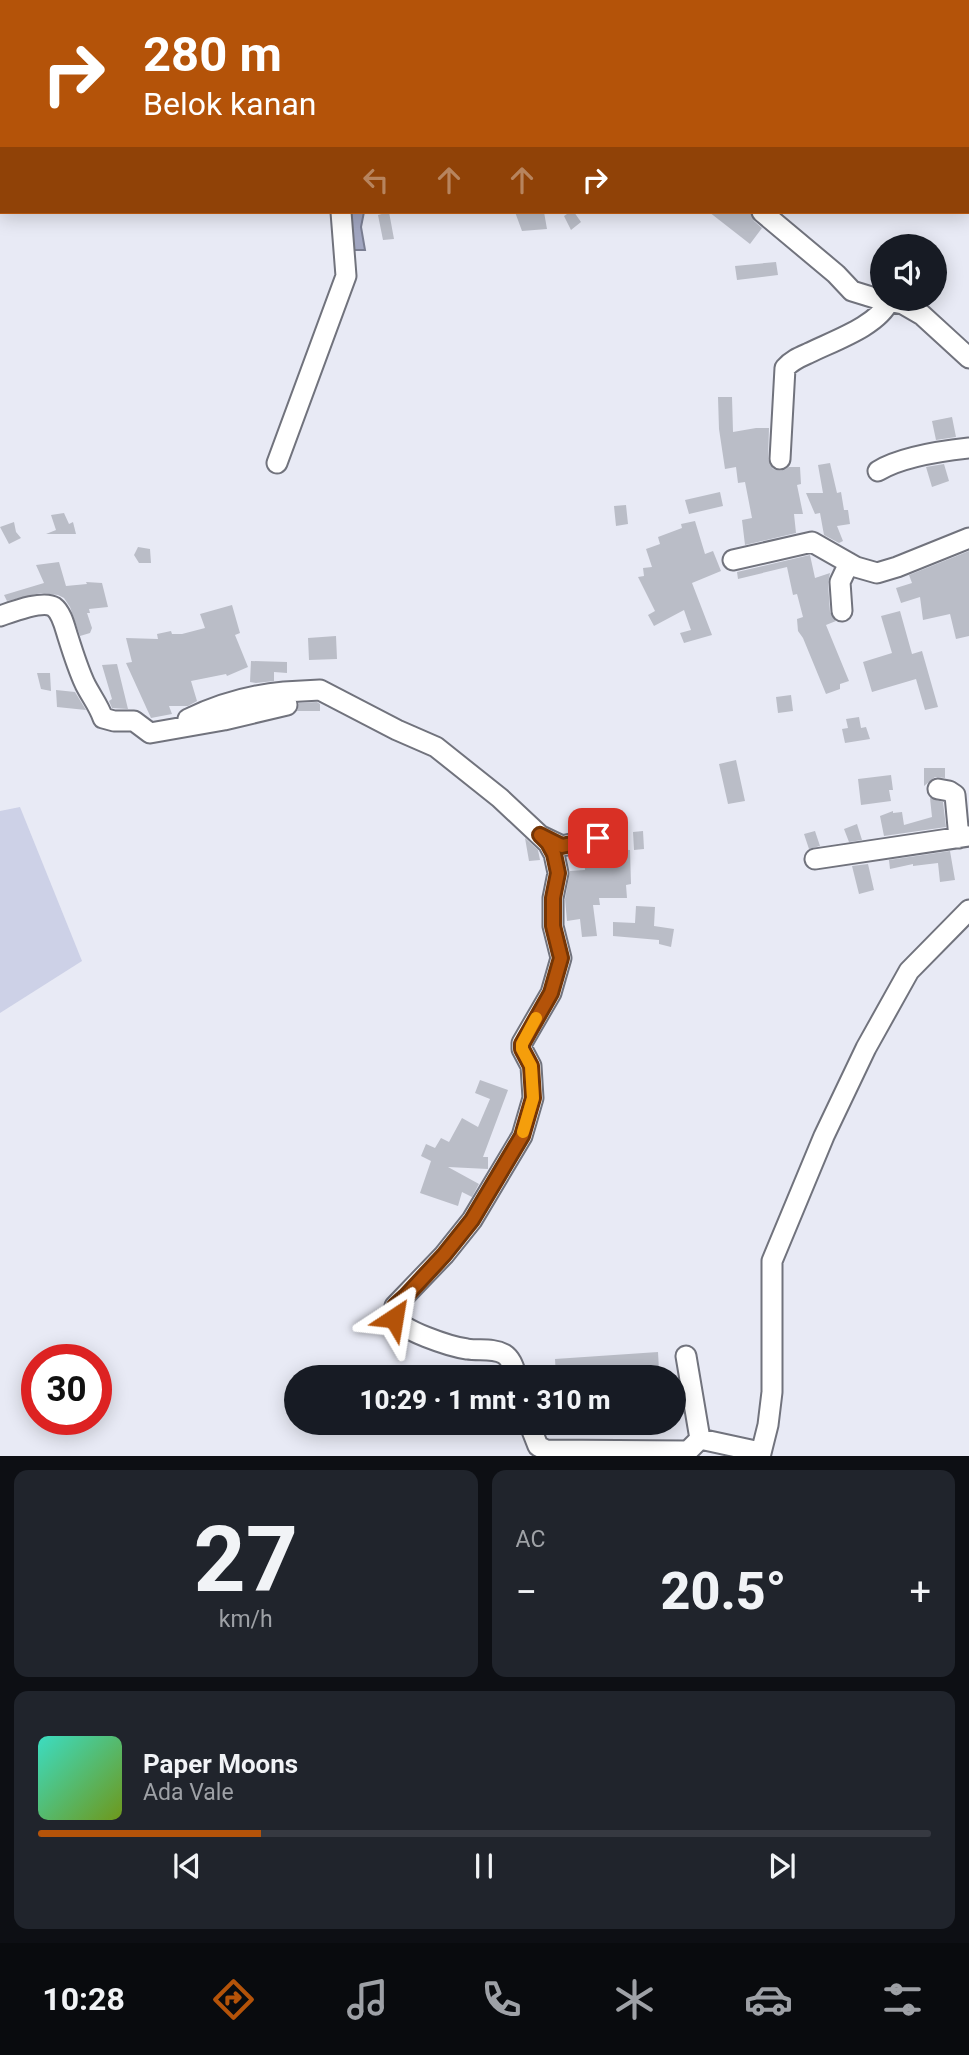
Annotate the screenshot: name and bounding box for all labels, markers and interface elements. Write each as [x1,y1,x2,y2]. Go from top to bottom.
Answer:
text: 280 m [143,26,282,83]
icon: right [28,28,119,119]
text: Belok kanan [143,85,316,123]
icon: left [357,161,395,199]
icon: ahead [430,161,468,199]
icon: ahead [503,161,541,199]
icon: right [576,161,614,199]
map controls [870,234,947,311]
button: sound [870,234,947,311]
pin [568,808,628,868]
icon: arrive [579,819,617,857]
position arrow [357,1281,431,1355]
speed limit sign: 30 [21,1344,112,1435]
text: 10:29 · 1 mnt · 310 m [360,1385,610,1415]
text: 27 [194,1507,298,1613]
text: AC [516,1526,545,1553]
text: 20.5° [660,1561,786,1622]
text: − [516,1570,537,1614]
text: + [909,1570,931,1614]
text: km/h [219,1606,273,1633]
text: Paper Moons [143,1749,298,1779]
text: Ada Vale [143,1779,234,1806]
icon: previous [168,1847,206,1885]
icon: pause [465,1847,503,1885]
icon: next [763,1847,801,1885]
icon: directions [209,1975,258,2024]
icon: music [343,1975,392,2024]
icon: phone [477,1975,526,2024]
icon: climate [610,1975,659,2024]
icon: car [744,1975,793,2024]
icon: filters [878,1975,927,2024]
text: 10:28 [42,1980,125,2018]

